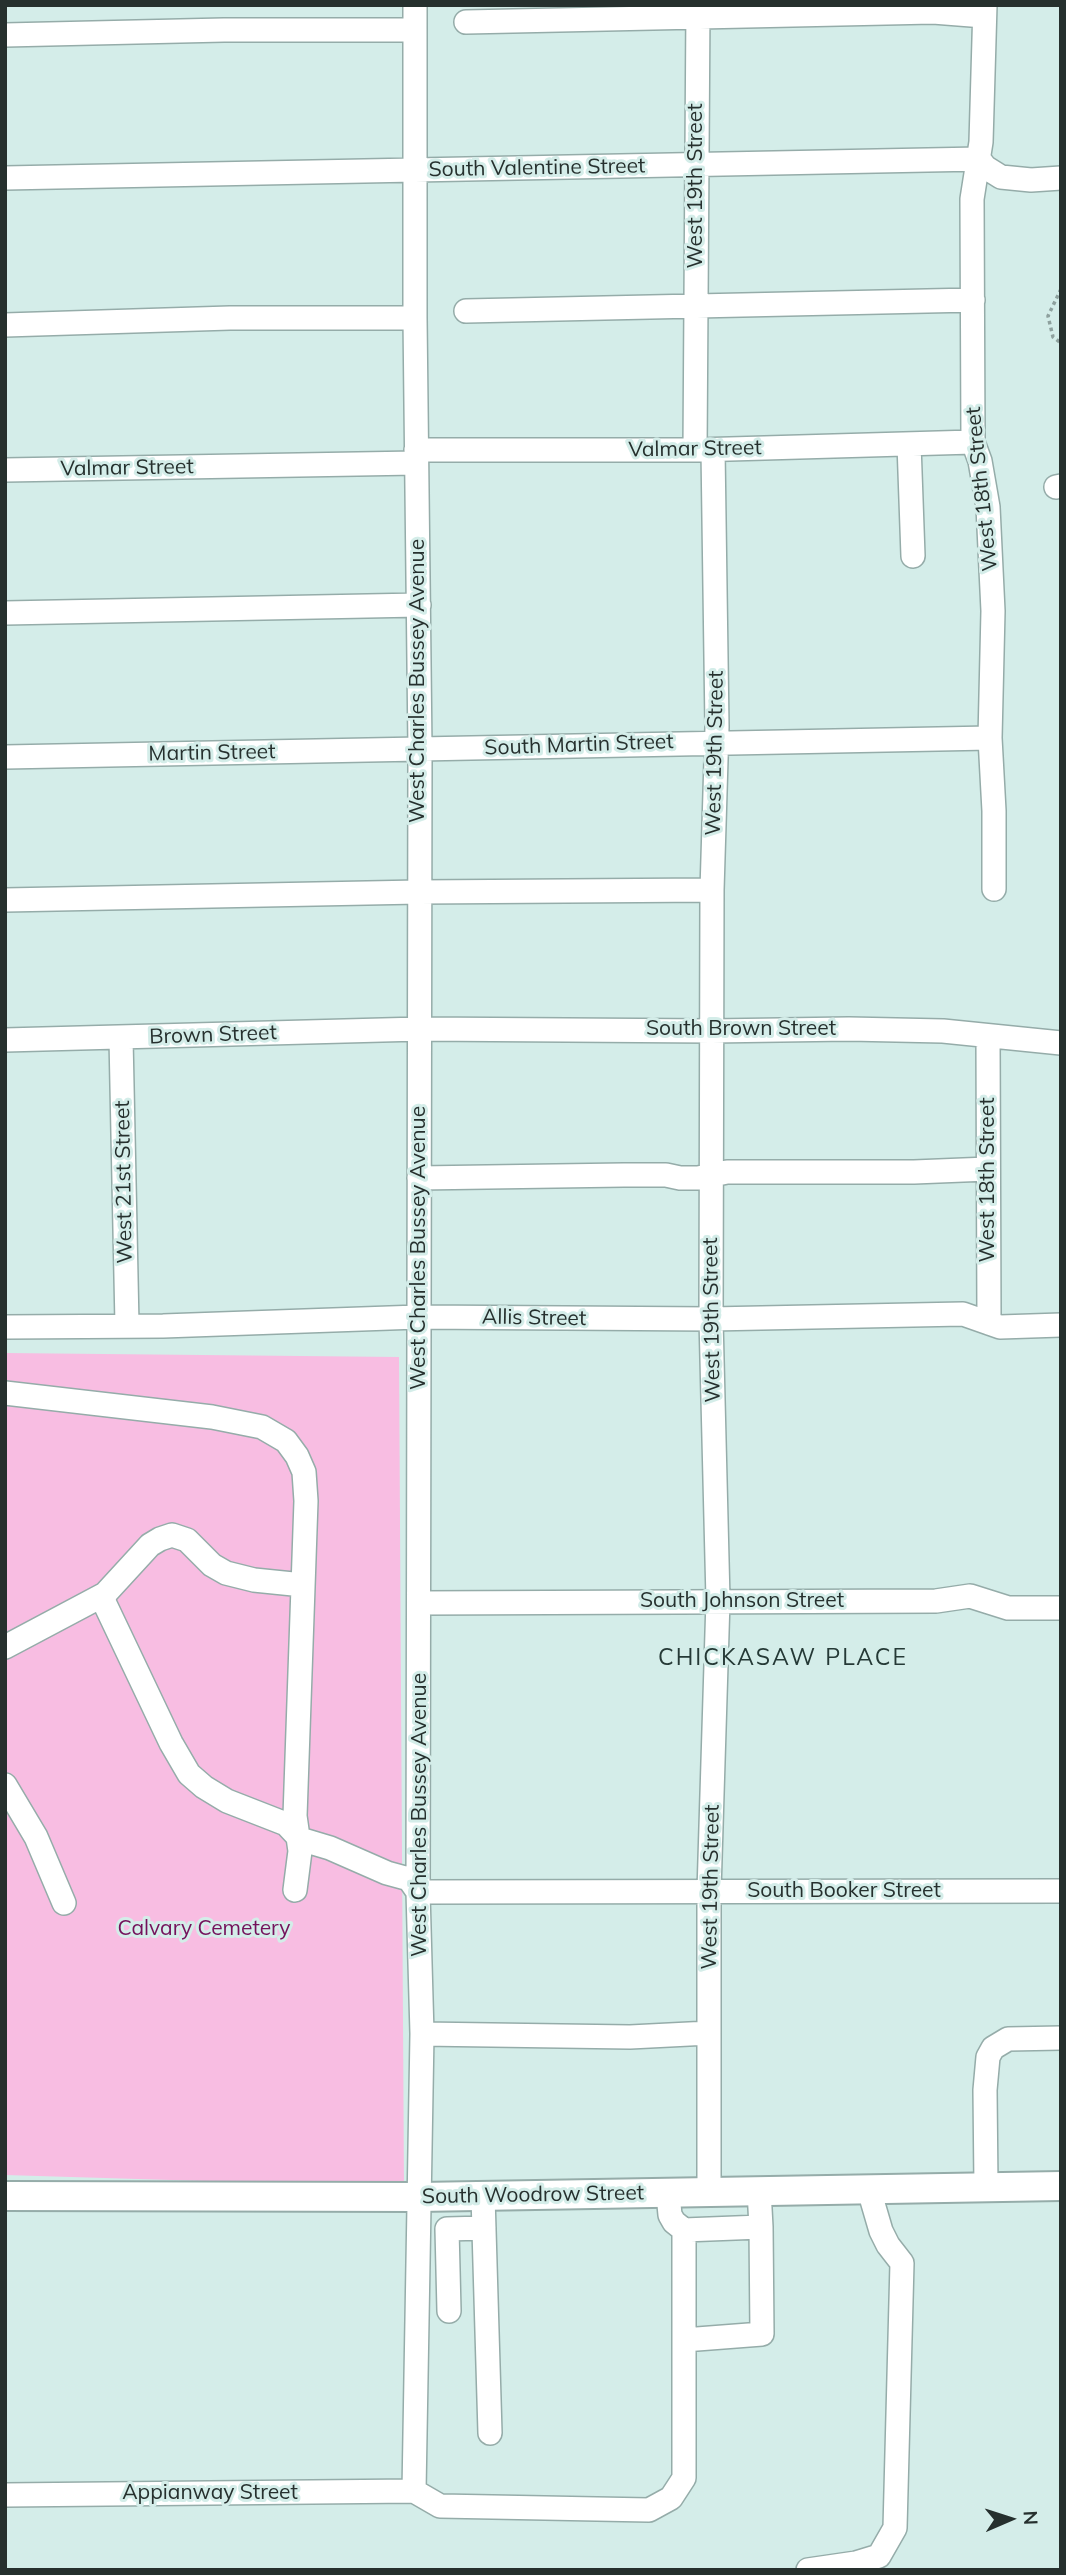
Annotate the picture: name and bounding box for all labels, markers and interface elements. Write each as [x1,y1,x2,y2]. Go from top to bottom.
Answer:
street label: West 19th Street [683,103,709,269]
street label: South Valentine Street [428,154,646,182]
street label: West 18th Street [961,406,1003,572]
street label: Valmar Street [628,435,762,463]
street label: Valmar Street [60,454,194,482]
street label: West Charles Bussey Avenue [405,539,431,823]
street label: West 19th Street [701,670,729,836]
street label: South Martin Street [484,729,674,761]
street label: Martin Street [148,739,276,767]
street label: South Brown Street [646,1016,836,1042]
street label: Brown Street [149,1020,277,1050]
street label: West 18th Street [975,1097,1001,1263]
street label: West 21st Street [110,1100,138,1264]
street label: West Charles Bussey Avenue [406,1106,432,1390]
street label: West 19th Street [698,1237,726,1403]
street label: Allis Street [482,1304,586,1332]
street label: South Johnson Street [640,1588,844,1614]
district label: CHICKASAW PLACE [660,1644,906,1672]
street label: West Charles Bussey Avenue [407,1673,433,1957]
street label: West 19th Street [697,1804,725,1970]
street label: South Booker Street [747,1878,941,1904]
park label: Calvary Cemetery [117,1916,291,1942]
street label: South Woodrow Street [422,2180,644,2210]
street label: Appianway Street [122,2480,298,2506]
north arrow [975,2484,1045,2554]
text: N [1019,2510,1043,2526]

